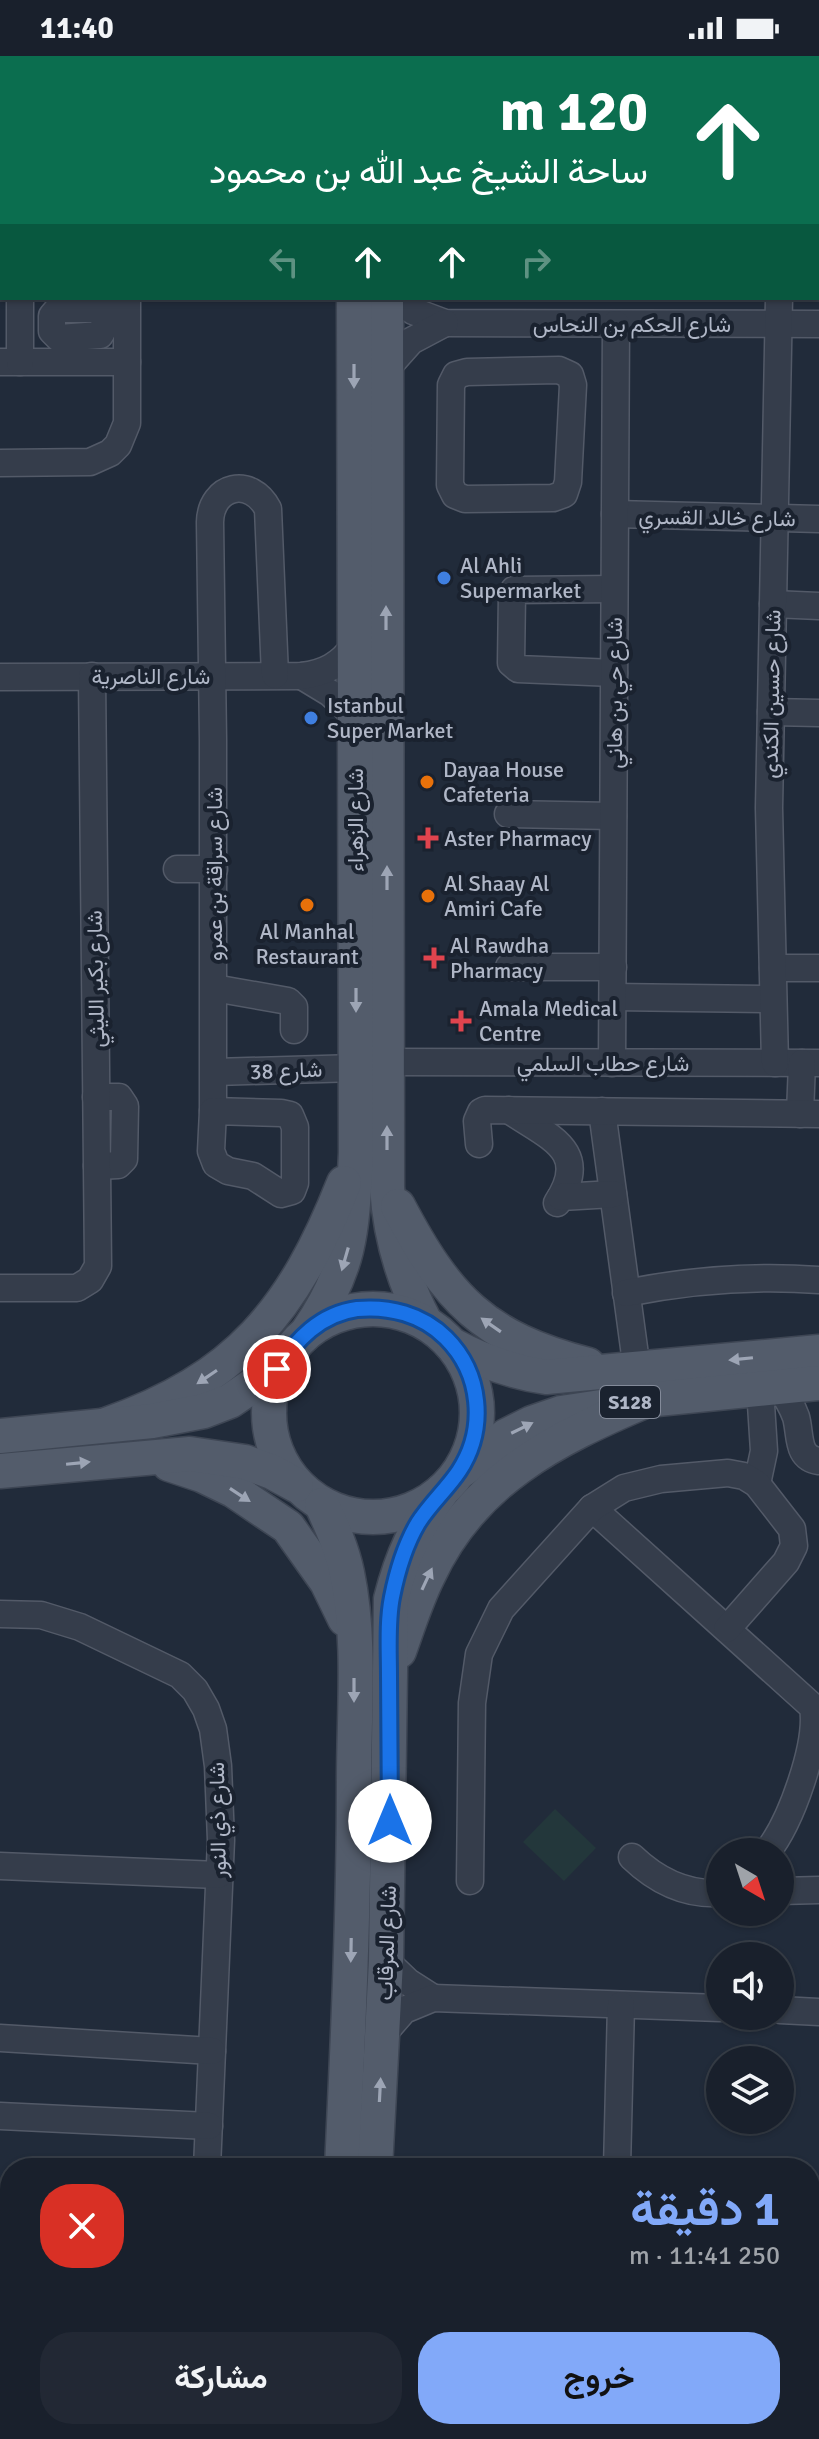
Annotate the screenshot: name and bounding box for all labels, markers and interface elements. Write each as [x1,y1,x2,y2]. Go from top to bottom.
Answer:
text: 11:40 [40,10,114,47]
text: 120 m [500,77,648,146]
icon: ahead [676,88,780,192]
text: ساحة الشيخ عبد الله بن محمود [209,149,648,194]
icon: left [262,240,306,284]
icon: ahead [346,240,390,284]
icon: ahead [430,240,474,284]
icon: right [514,240,558,284]
street label: شارع الحكم بن النحاس [533,311,731,339]
one-way arrow [348,364,360,389]
street label: شارع خالد القسري [638,503,796,537]
place label: Al Ahli Supermarket [460,552,581,604]
marker: Al Ahli Supermarket [435,569,453,587]
one-way arrow [380,605,393,630]
street label: شارع حسين الكندي [757,609,791,779]
street label: شارع حي بن هاني [601,617,633,769]
street label: شارع الناصرية [92,663,210,691]
place label: Istanbul Super Market [327,692,453,744]
marker: Istanbul Super Market [302,709,320,727]
place label: Dayaa House Cafeteria [443,756,564,808]
street label: شارع الزهراء [342,768,370,872]
marker: Dayaa House Cafeteria [418,773,436,791]
street label: شارع سراقة بن عمرو [201,787,229,961]
place label: Aster Pharmacy [444,825,592,852]
marker: Aster Pharmacy [419,829,437,847]
one-way arrow [381,865,393,890]
place label: Al Shaay Al Amiri Cafe [444,870,550,922]
marker: Al Shaay Al Amiri Cafe [419,887,437,905]
marker: Al Manhal Restaurant [298,896,316,914]
street label: شارع بكير الليثي [81,910,115,1048]
place label: Al Manhal Restaurant [255,918,359,970]
place label: Al Rawdha Pharmacy [450,932,549,984]
marker: Al Rawdha Pharmacy [425,949,443,967]
one-way arrow [350,988,362,1013]
place label: Amala Medical Centre [479,995,618,1047]
marker: Amala Medical Centre [450,1010,472,1032]
street label: شارع حطاب السلمي [517,1050,689,1082]
street label: شارع 38 [249,1056,323,1086]
one-way arrow [381,1125,393,1150]
one-way arrow [338,1247,350,1272]
one-way arrow [480,1318,502,1333]
pin [243,1335,311,1403]
icon: arrive [255,1347,299,1391]
one-way arrow [728,1353,753,1366]
one-way arrow [196,1369,217,1384]
road number: S128 [600,1386,660,1418]
one-way arrow [510,1421,534,1435]
one-way arrow [66,1456,91,1469]
one-way arrow [229,1488,251,1502]
one-way arrow [421,1567,434,1590]
one-way arrow [348,1678,360,1703]
street label: شارع ذي النور [203,1762,237,1879]
position arrow [348,1779,432,1863]
north arrow [706,1838,794,1926]
map controls [706,1838,794,2134]
street label: شارع المرقاب [371,1885,403,2001]
one-way arrow [345,1938,358,1963]
button: sound [706,1942,794,2030]
button: layers [706,2046,794,2134]
one-way arrow [374,2077,387,2102]
text: 1 دقيقة [630,2180,780,2239]
button: close [40,2184,124,2268]
text: 250 m · 11:41 [629,2240,780,2272]
button: مشاركة [40,2332,402,2424]
button: خروج [418,2332,780,2424]

